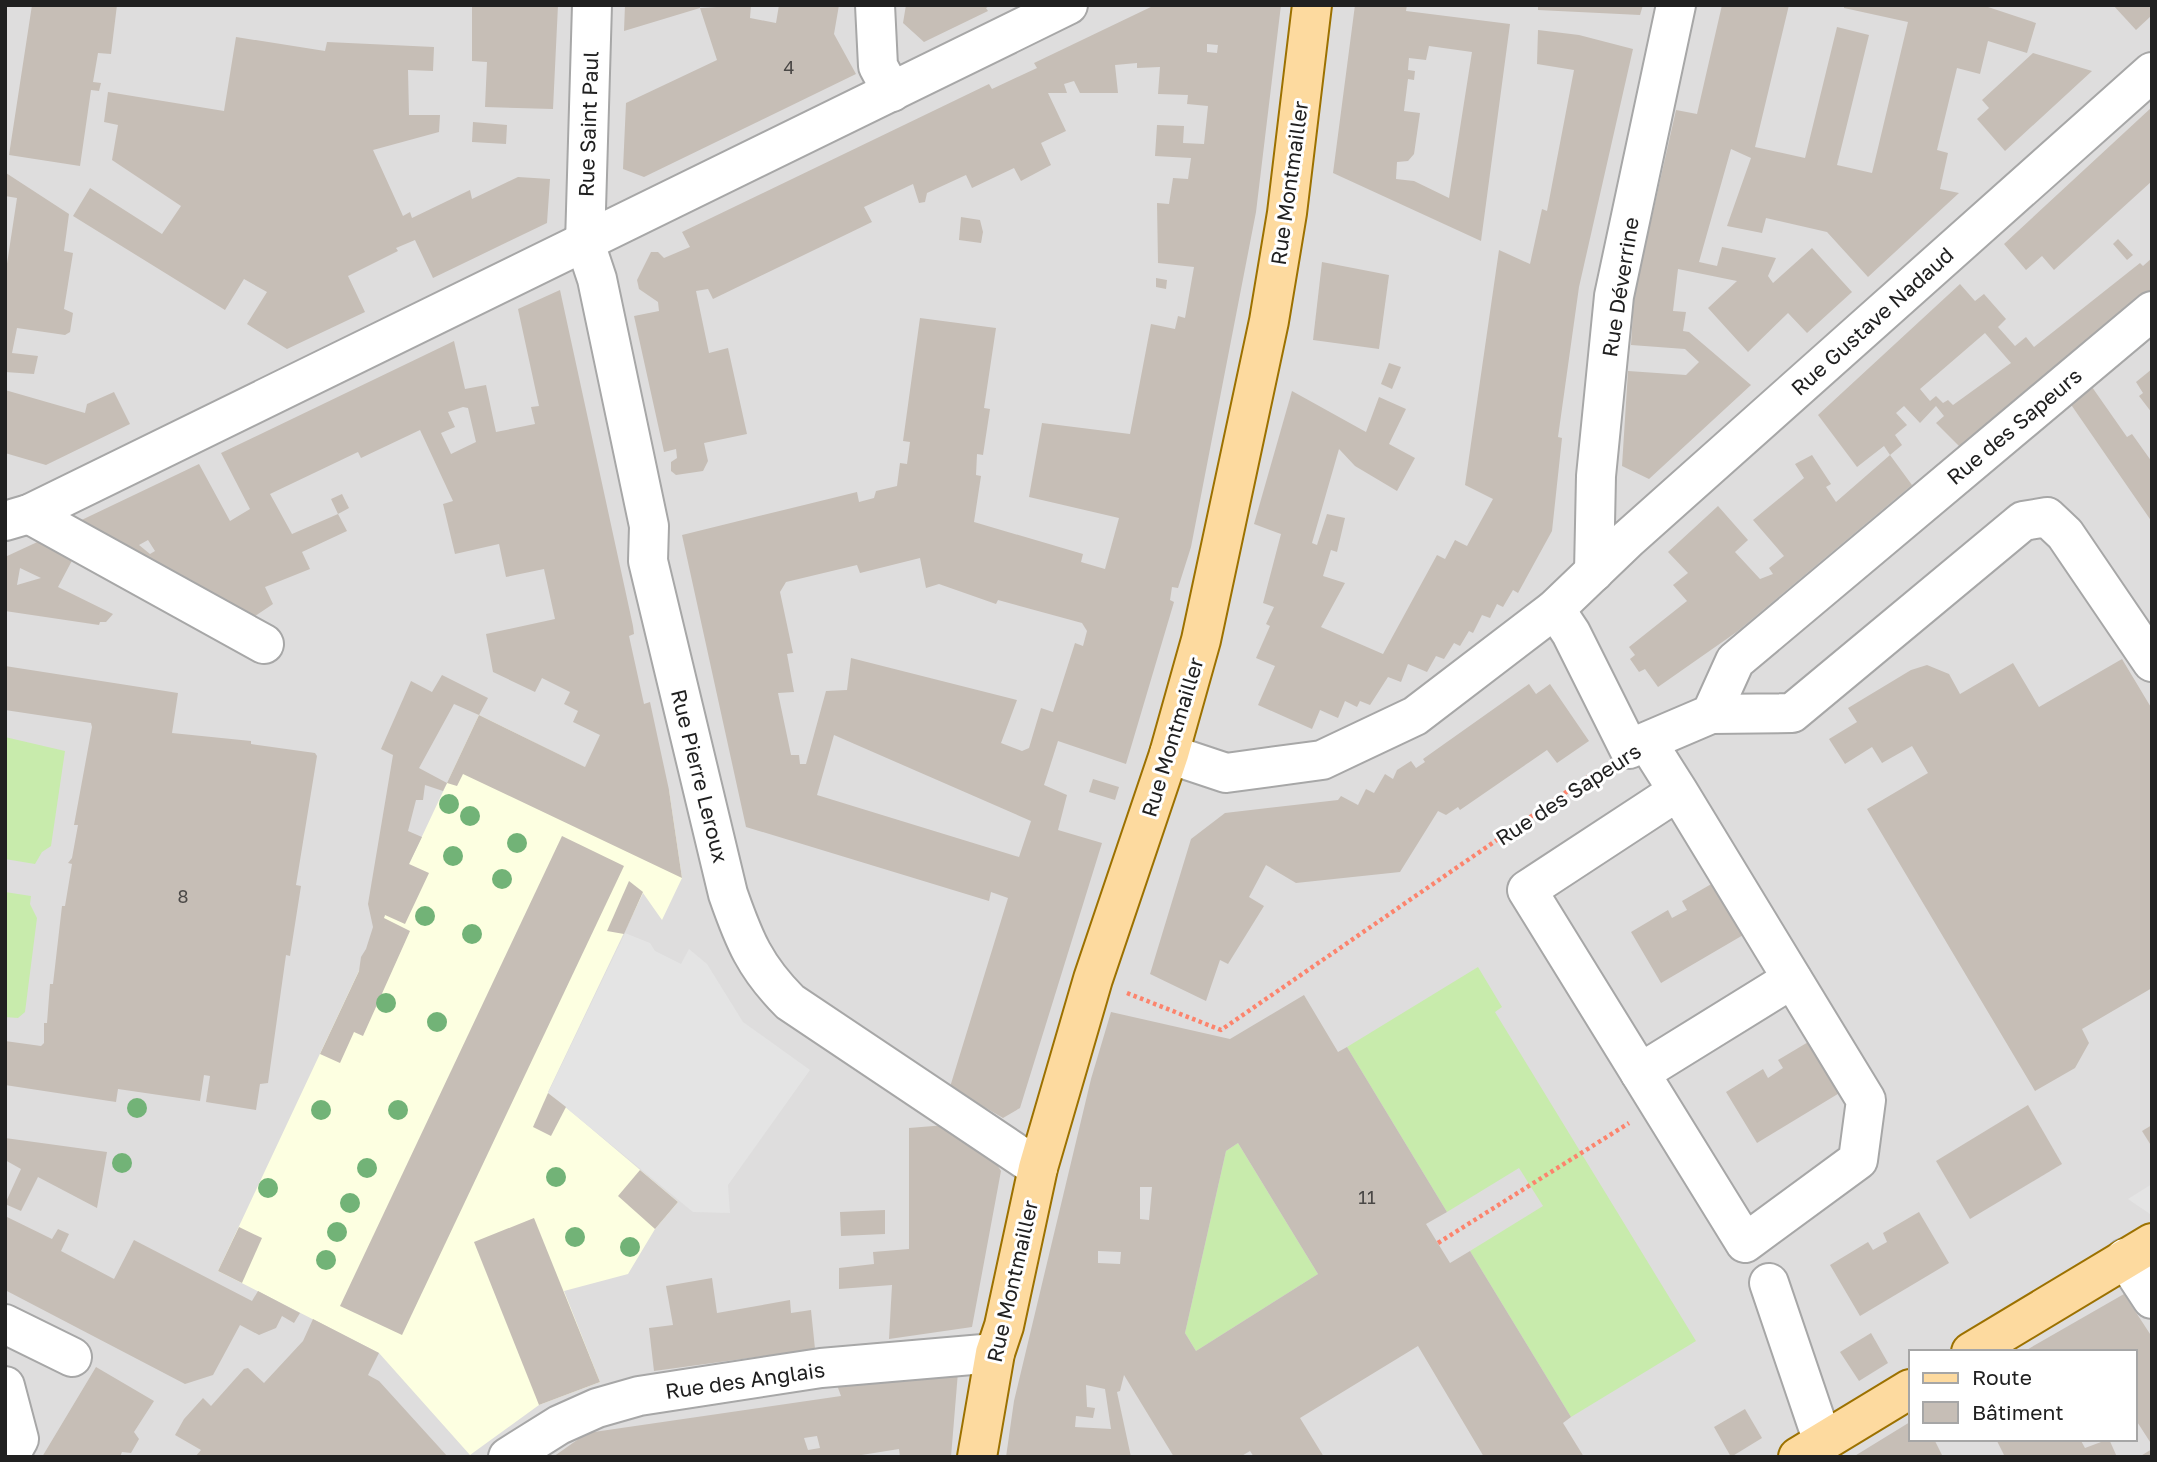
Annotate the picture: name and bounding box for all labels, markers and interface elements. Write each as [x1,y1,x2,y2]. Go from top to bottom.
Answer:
street label: Rue Saint Paul [572,51,604,197]
house number: 4 [784,56,795,78]
street label: Rue Montmailler [1265,99,1313,267]
street label: Rue Déverrine [1596,215,1644,359]
street label: Rue Gustave Nadaud [1785,241,1959,401]
street label: Rue des Sapeurs [1941,362,2087,490]
street label: Rue Montmailler [1135,654,1209,820]
street label: Rue Pierre Leroux [666,687,734,866]
street label: Rue des Sapeurs [1491,737,1645,851]
house number: 8 [178,885,188,907]
house number: 11 [1358,1186,1376,1208]
street label: Rue Montmailler [981,1197,1043,1365]
legend [1909,1350,2136,1441]
street label: Rue des Anglais [664,1356,826,1404]
text: Route [1972,1364,2032,1390]
text: Bâtiment [1972,1399,2064,1425]

